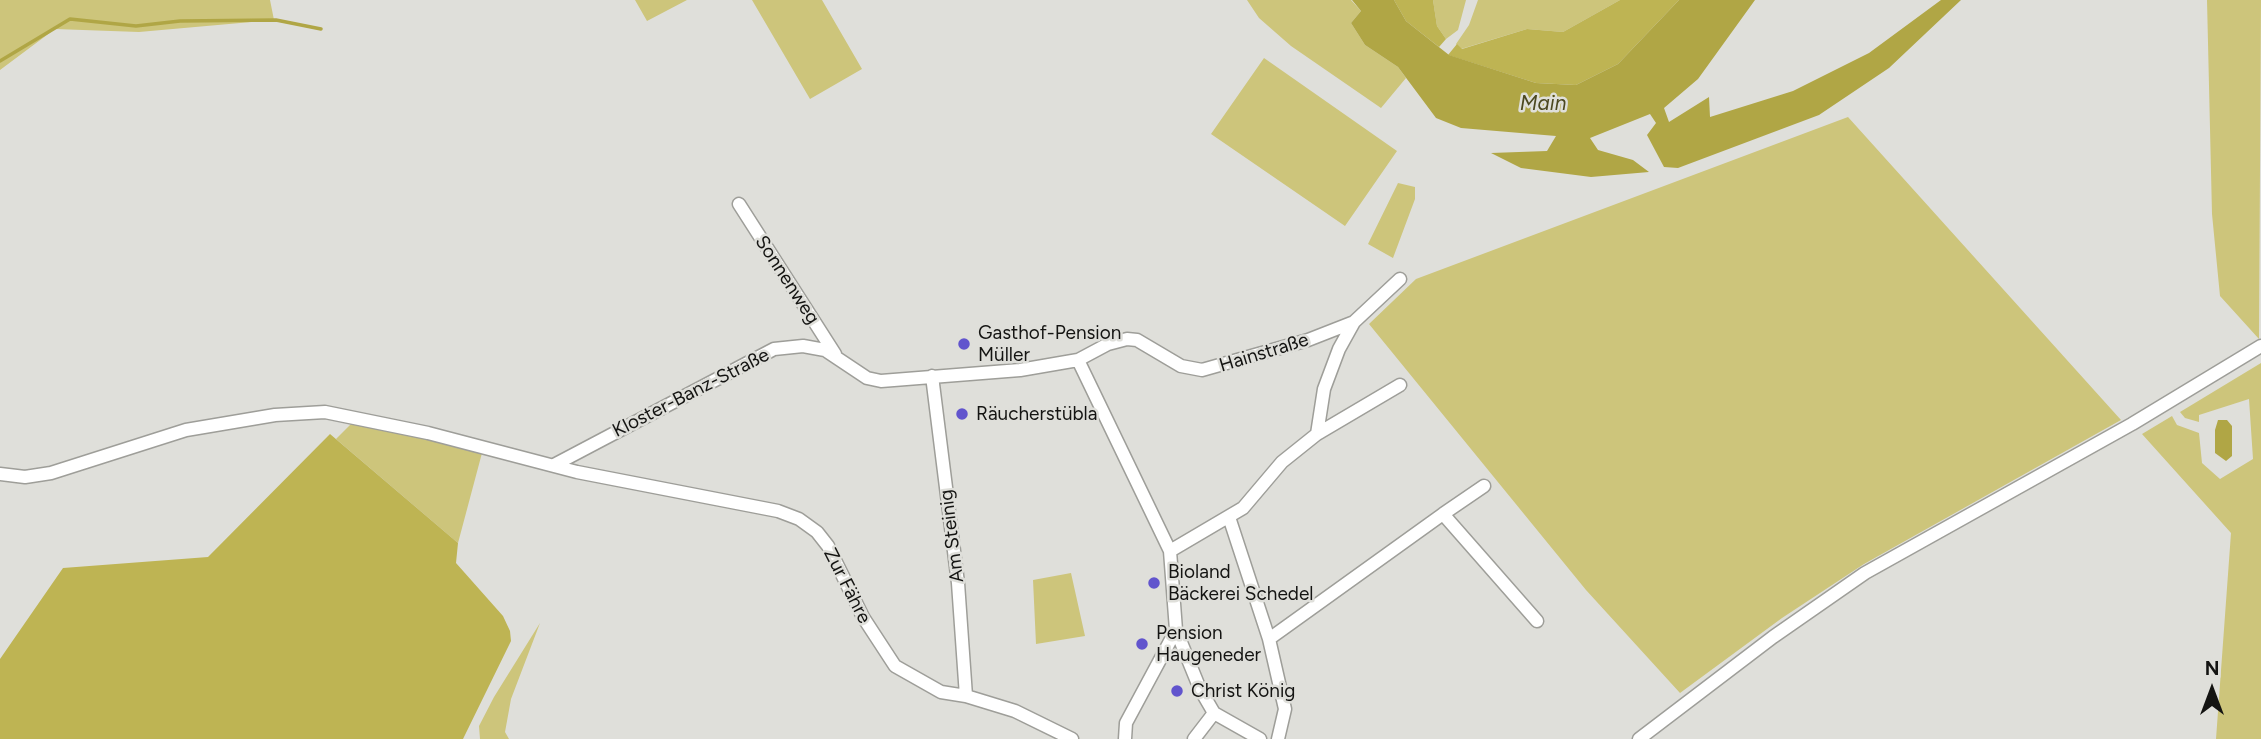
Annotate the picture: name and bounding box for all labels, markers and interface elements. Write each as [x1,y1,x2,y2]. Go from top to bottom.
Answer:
water label: Main [1520,91,1566,117]
street label: Sonnenweg [750,231,824,329]
place label: Gasthof-Pension Müller [978,322,1121,366]
street label: Hainstraße [1217,329,1311,377]
marker: Gasthof-Pension Müller [956,336,972,352]
street label: Kloster-Banz-Straße [609,344,773,442]
place label: Räucherstübla [976,403,1097,425]
marker: Räucherstübla [954,406,970,422]
street label: Am Steinig [935,488,969,584]
street label: Zur Fähre [818,545,876,627]
place label: Bioland Bäckerei Schedel [1168,561,1313,605]
marker: Bioland Bäckerei Schedel [1146,575,1162,591]
place label: Pension Haugeneder [1156,622,1261,666]
marker: Pension Haugeneder [1134,636,1150,652]
north arrow [2177,655,2247,725]
text: N [2205,657,2219,680]
place label: Christ König [1191,680,1295,702]
marker: Christ König [1169,683,1185,699]

